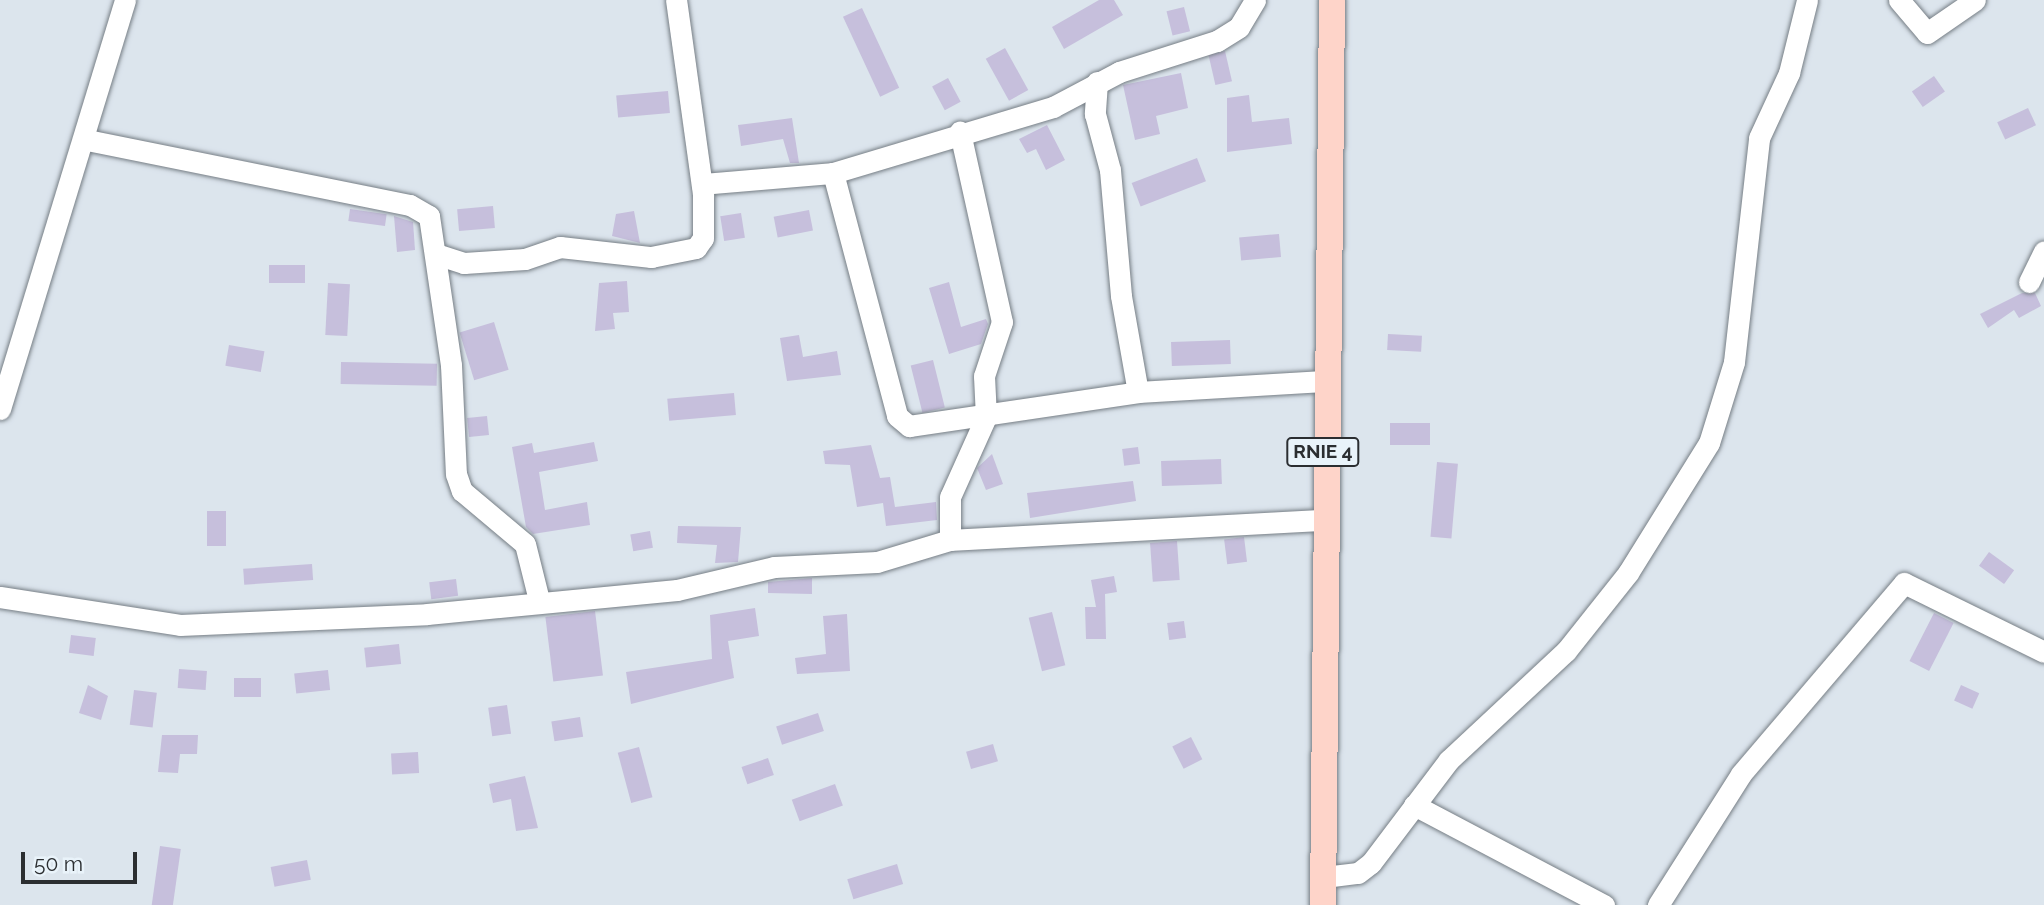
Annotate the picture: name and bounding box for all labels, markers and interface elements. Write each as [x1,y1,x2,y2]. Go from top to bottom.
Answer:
road number: RNIE 4 [1286,436,1360,467]
scale bar [24,838,140,882]
text: 50 m [34,851,83,876]

